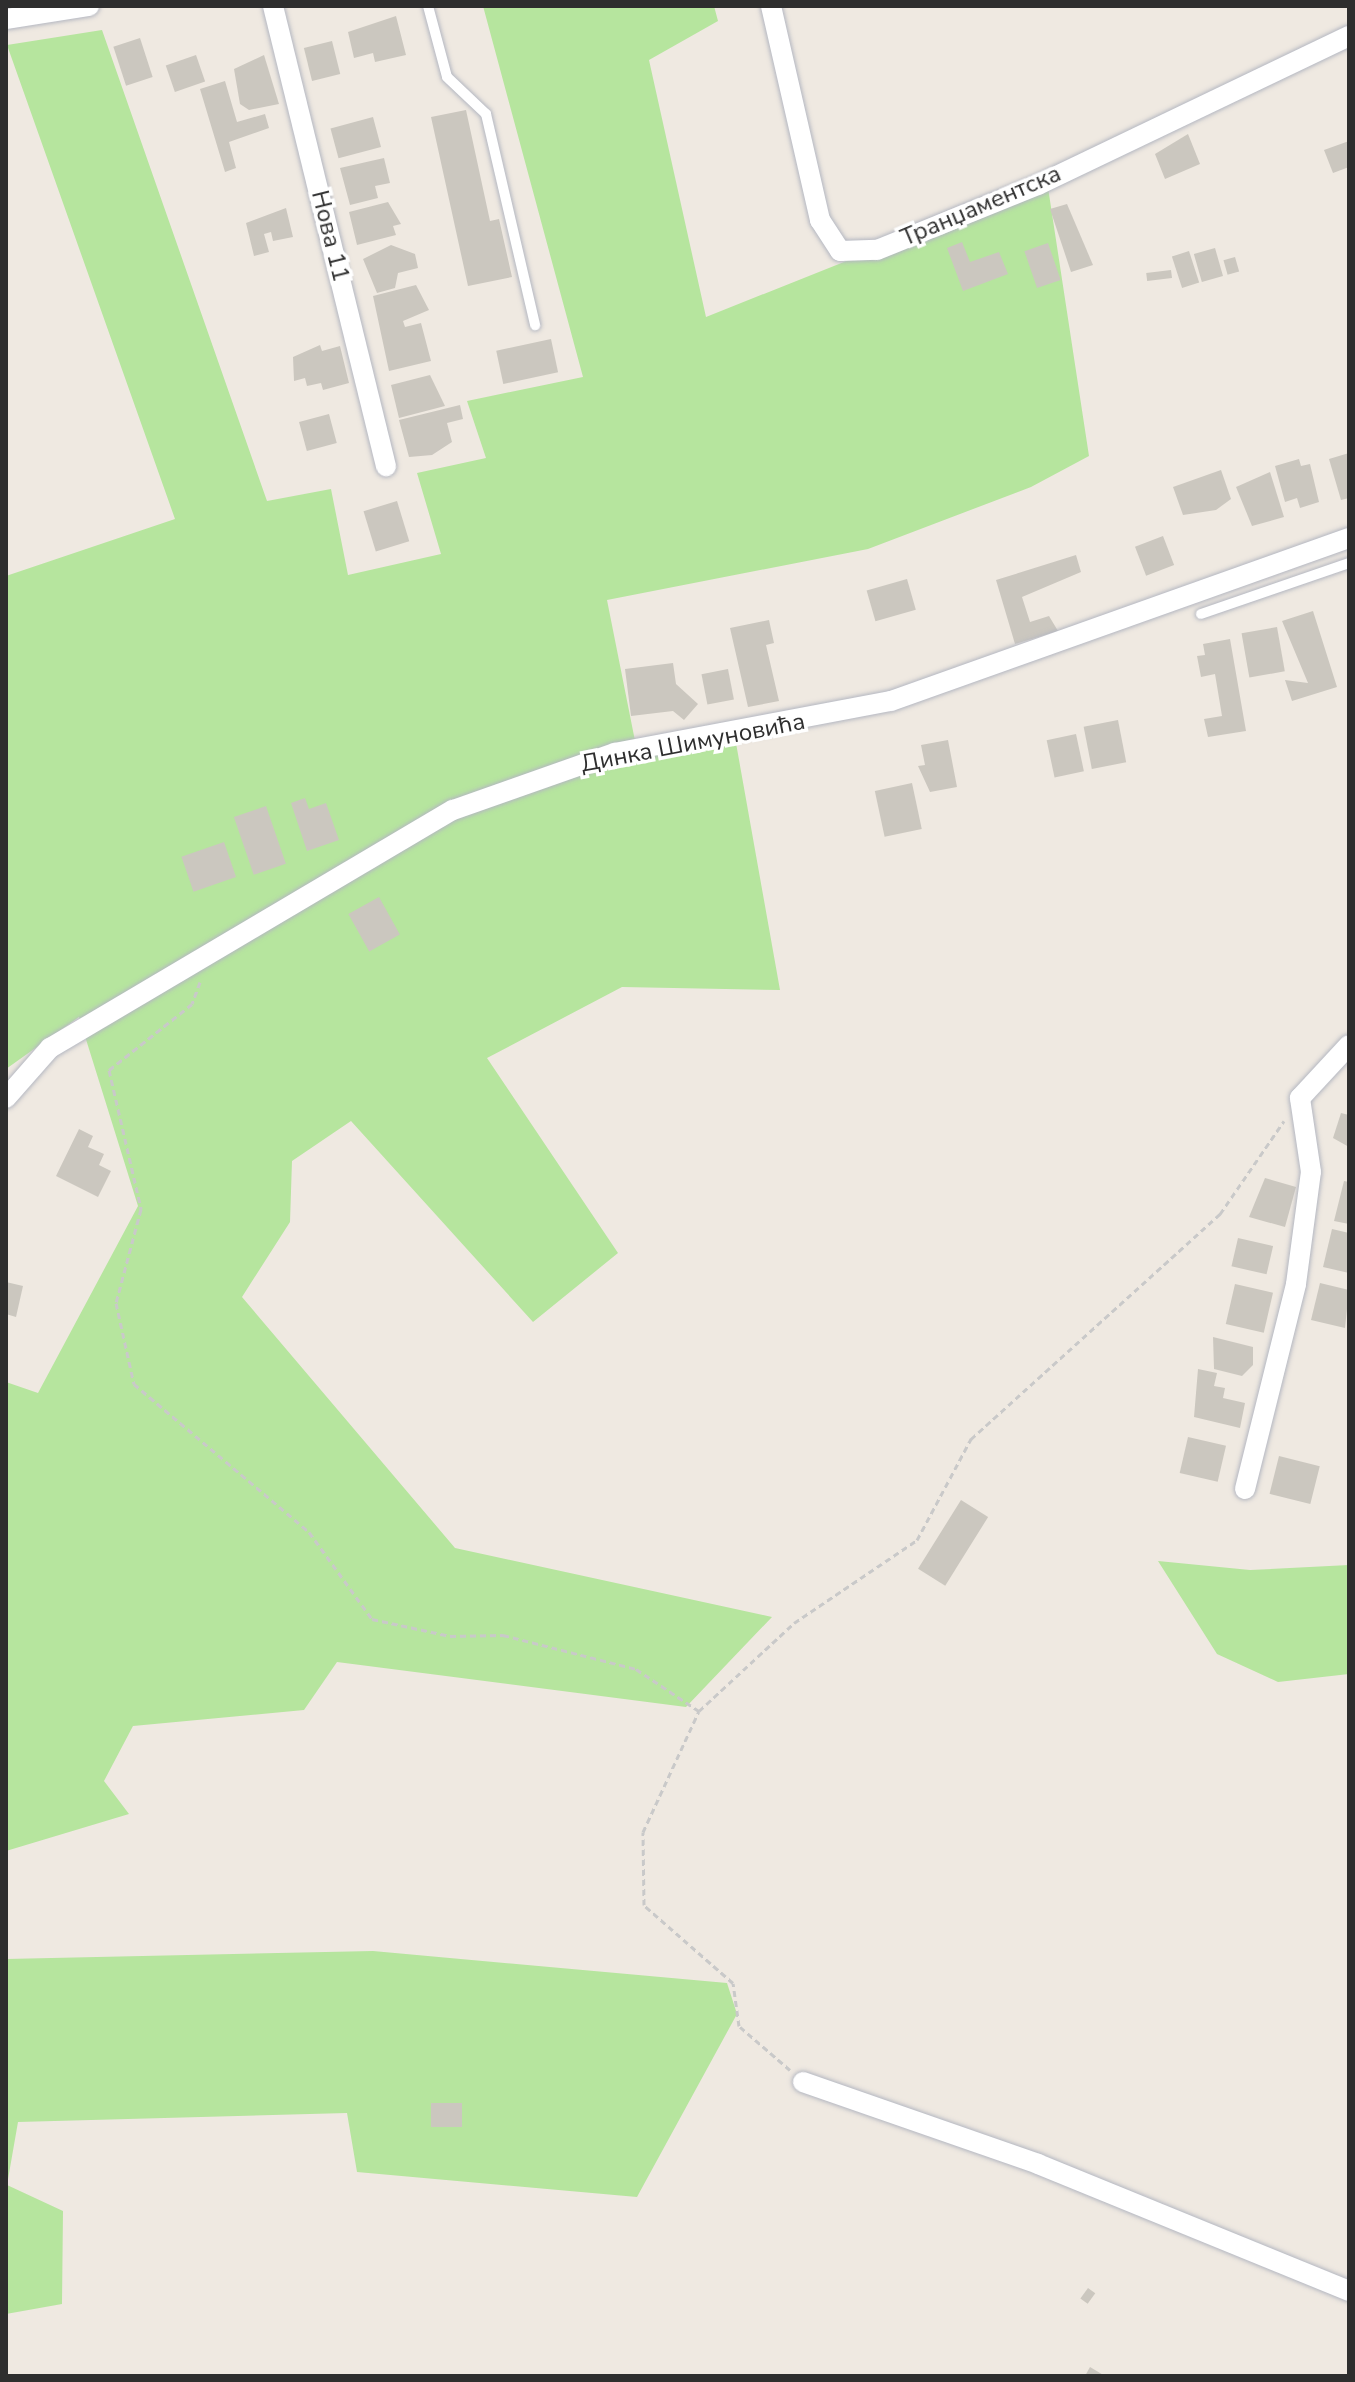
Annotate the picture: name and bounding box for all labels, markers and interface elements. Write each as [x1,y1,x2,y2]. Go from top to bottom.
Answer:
street label: Транџаментска [897,159,1065,253]
street label: Нова 11 [305,187,355,285]
street label: Динка Шимуновића [578,707,808,779]

